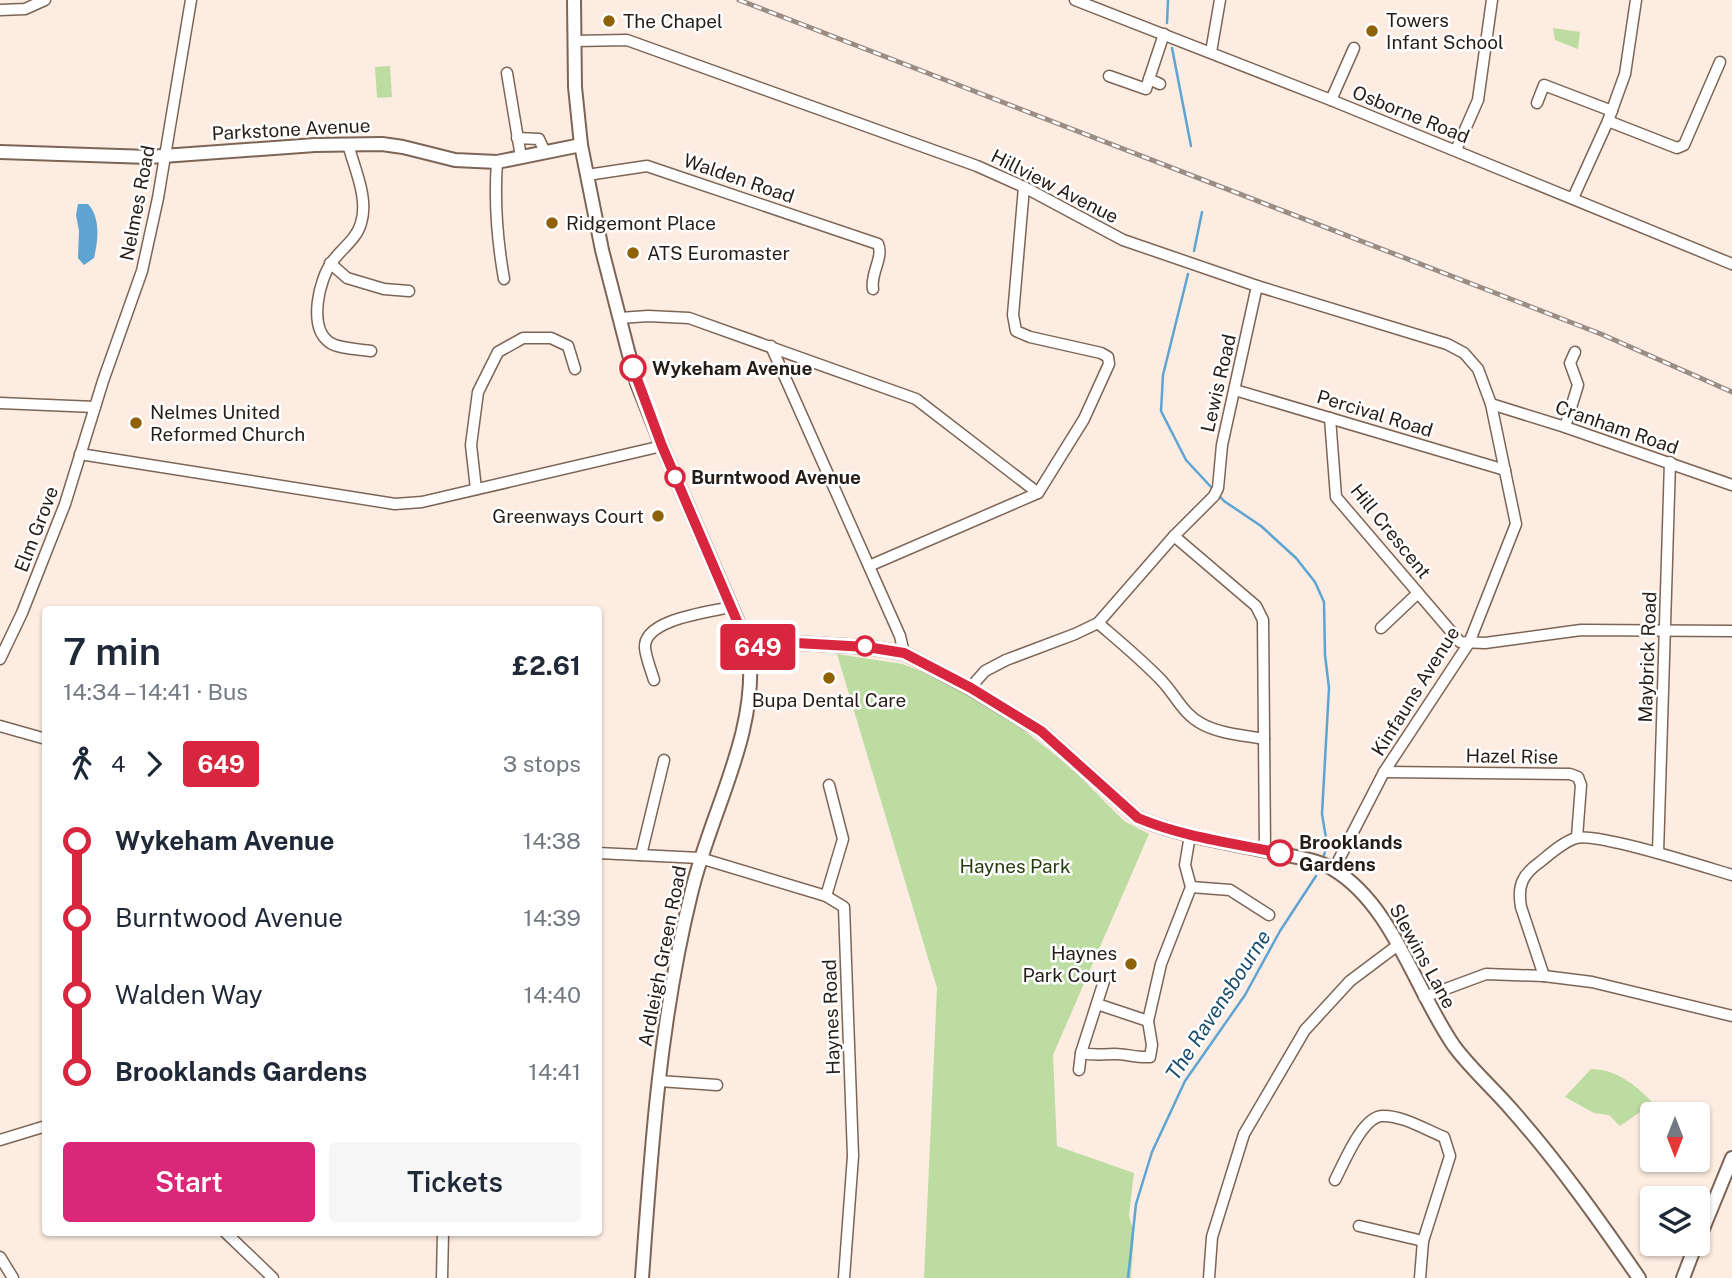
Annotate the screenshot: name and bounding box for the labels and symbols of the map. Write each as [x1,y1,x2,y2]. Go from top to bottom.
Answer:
place label: Towers Infant School [1386,9,1504,53]
place label: The Chapel [623,10,723,32]
marker: The Chapel [601,13,617,29]
marker: Towers Infant School [1364,23,1380,39]
street label: Osborne Road [1349,81,1473,147]
street label: Parkstone Avenue [211,114,371,144]
street label: Nelmes Road [115,144,159,262]
street label: Hillview Avenue [988,144,1122,228]
street label: Walden Road [681,149,797,207]
place label: Ridgemont Place [566,212,716,234]
marker: Ridgemont Place [544,215,560,231]
place label: ATS Euromaster [647,242,790,264]
marker: ATS Euromaster [625,245,641,261]
street label: Lewis Road [1196,332,1240,434]
marker: Wykeham Avenue [620,355,646,381]
place label: Wykeham Avenue [652,357,812,379]
street label: Percival Road [1314,385,1436,441]
street label: Cranham Road [1552,396,1682,458]
place label: Nelmes United Reformed Church [150,401,305,445]
marker: Nelmes United Reformed Church [128,415,144,431]
place label: Burntwood Avenue [691,466,861,488]
marker: Burntwood Avenue [665,467,685,487]
street label: Hill Crescent [1346,479,1436,583]
street label: Elm Grove [10,483,62,575]
place label: Greenways Court [492,505,644,527]
marker: Greenways Court [650,508,666,524]
street label: Maybrick Road [1634,591,1660,723]
street label: Kinfauns Avenue [1366,622,1464,760]
line badge: 649 [718,624,798,670]
unlabelled marker [855,636,875,656]
marker: Bupa Dental Care [821,670,837,686]
place label: Bupa Dental Care [752,689,906,711]
street label: Hazel Rise [1465,744,1559,768]
place label: Brooklands Gardens [1299,831,1402,875]
marker: Brooklands Gardens [1267,840,1293,866]
park label: Haynes Park [959,855,1071,877]
street label: Ardleigh Green Road [634,864,690,1048]
street label: Slewins Lane [1385,900,1461,1012]
water label: The Ravensbourne [1160,925,1276,1085]
place label: Haynes Park Court [1022,942,1117,986]
marker: Haynes Park Court [1123,956,1139,972]
street label: Haynes Road [818,959,844,1075]
north arrow [1640,1102,1710,1172]

